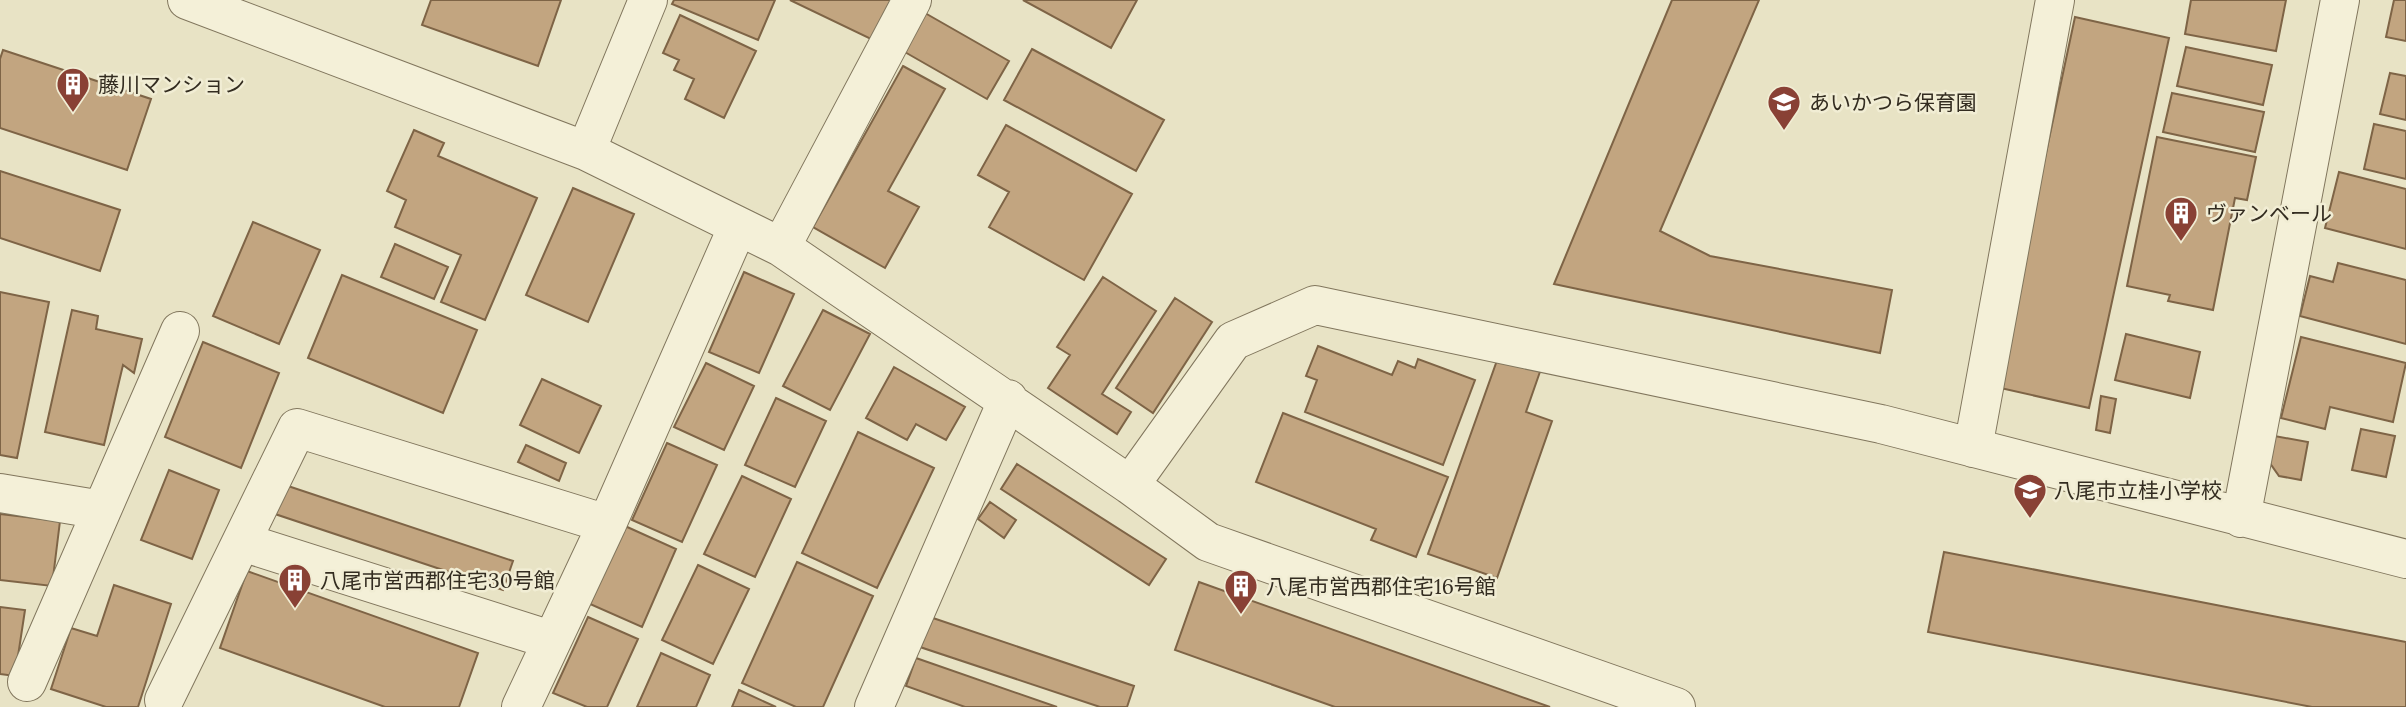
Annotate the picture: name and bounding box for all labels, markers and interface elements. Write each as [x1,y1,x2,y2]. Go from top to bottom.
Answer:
building icon: 藤川マンション [54,65,92,114]
place label: 藤川マンション [98,71,245,98]
school or university icon: あいかつら保育園 [1765,83,1803,132]
place label: あいかつら保育園 [1809,89,1977,116]
building icon: ヴァンベール [2162,194,2200,243]
place label: ヴァンベール [2206,200,2332,227]
school or university icon: 八尾市立桂小学校 [2011,471,2049,520]
place label: 八尾市立桂小学校 [2054,477,2222,504]
building icon: 八尾市営西郡住宅30号館 [276,561,314,610]
place label: 八尾市営西郡住宅30号館 [320,567,555,594]
building icon: 八尾市営西郡住宅16号館 [1222,567,1260,616]
place label: 八尾市営西郡住宅16号館 [1266,573,1496,600]

